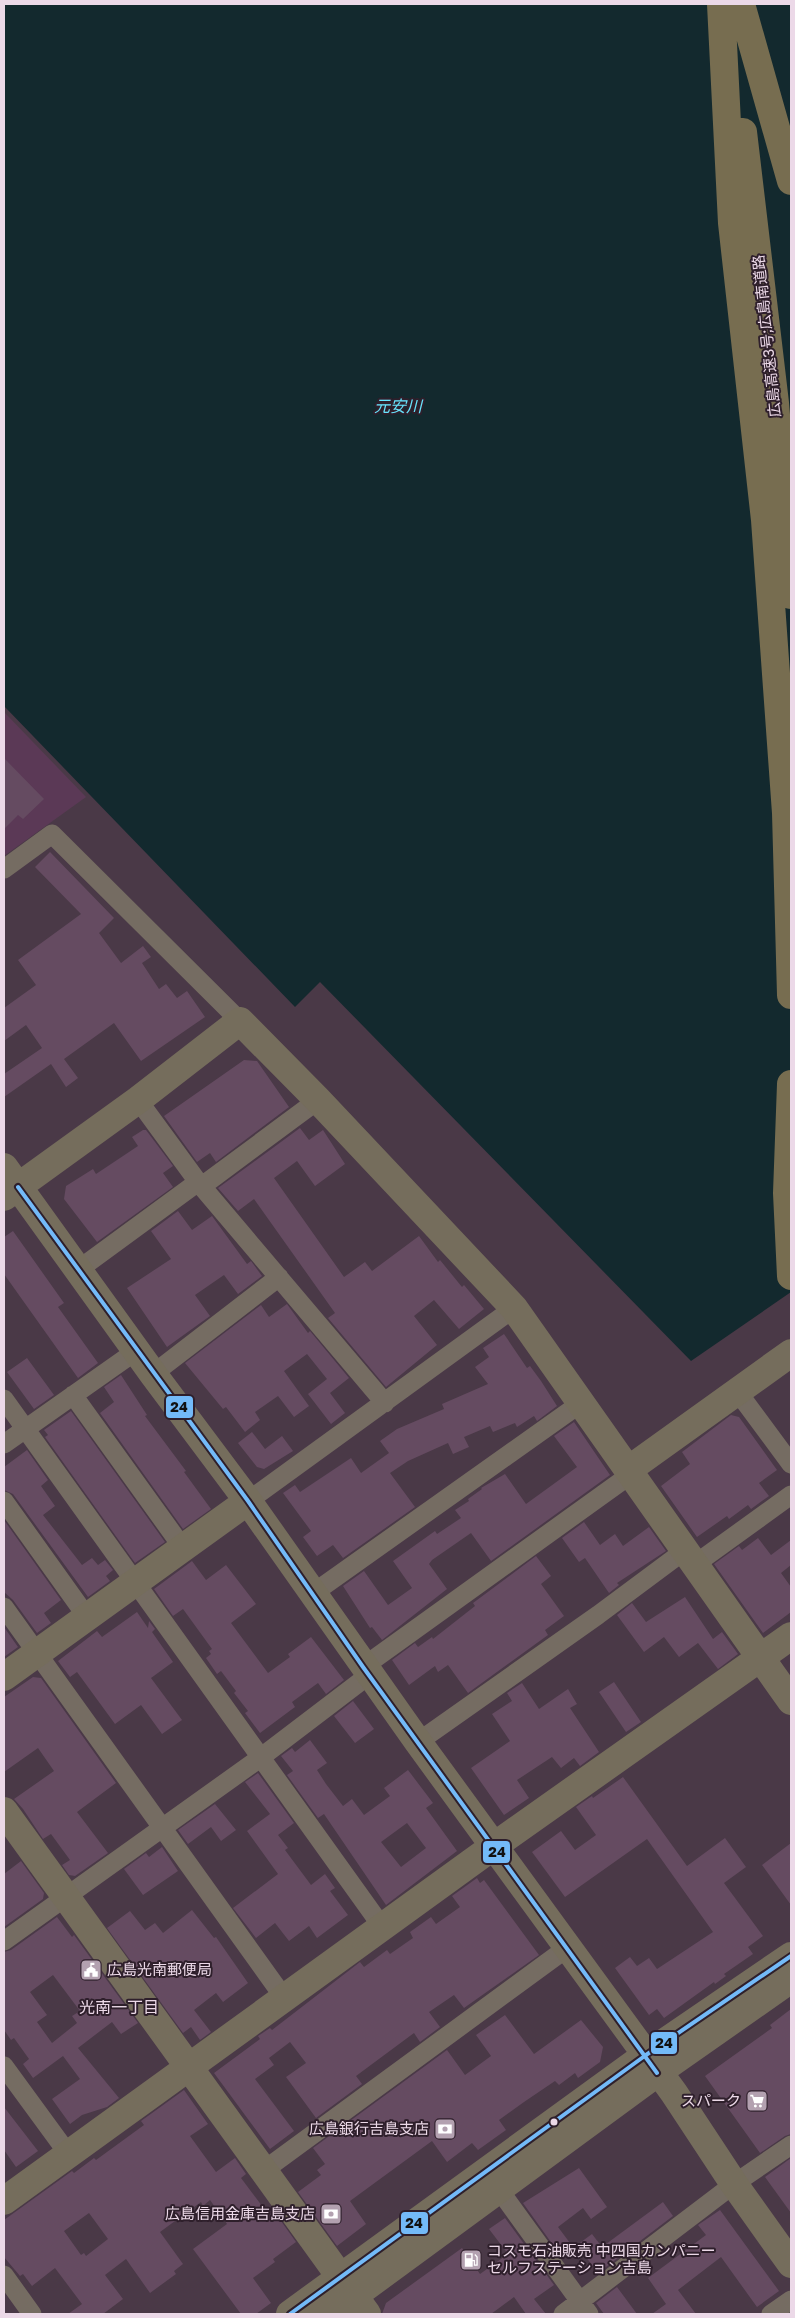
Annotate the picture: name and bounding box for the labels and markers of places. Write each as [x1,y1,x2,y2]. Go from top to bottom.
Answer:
public building icon: 広島光南郵便局 [79,1958,103,1982]
place label: 広島光南郵便局 [107,1960,212,1978]
supermarket icon: スパーク [745,2089,769,2113]
place label: スパーク [681,2091,741,2109]
bank icon: 広島銀行吉島支店 [433,2117,457,2141]
unlabelled marker [549,2117,559,2127]
place label: 広島銀行吉島支店 [309,2119,429,2137]
bank icon: 広島信用金庫吉島支店 [319,2202,343,2226]
place label: 広島信用金庫吉島支店 [165,2204,315,2222]
place label: コスモ石油販売 中四国カンパニー セルフステーション吉島 [487,2241,716,2276]
fuel station icon: コスモ石油販売 中四国カンパニー セルフステーション吉島 [459,2248,483,2272]

